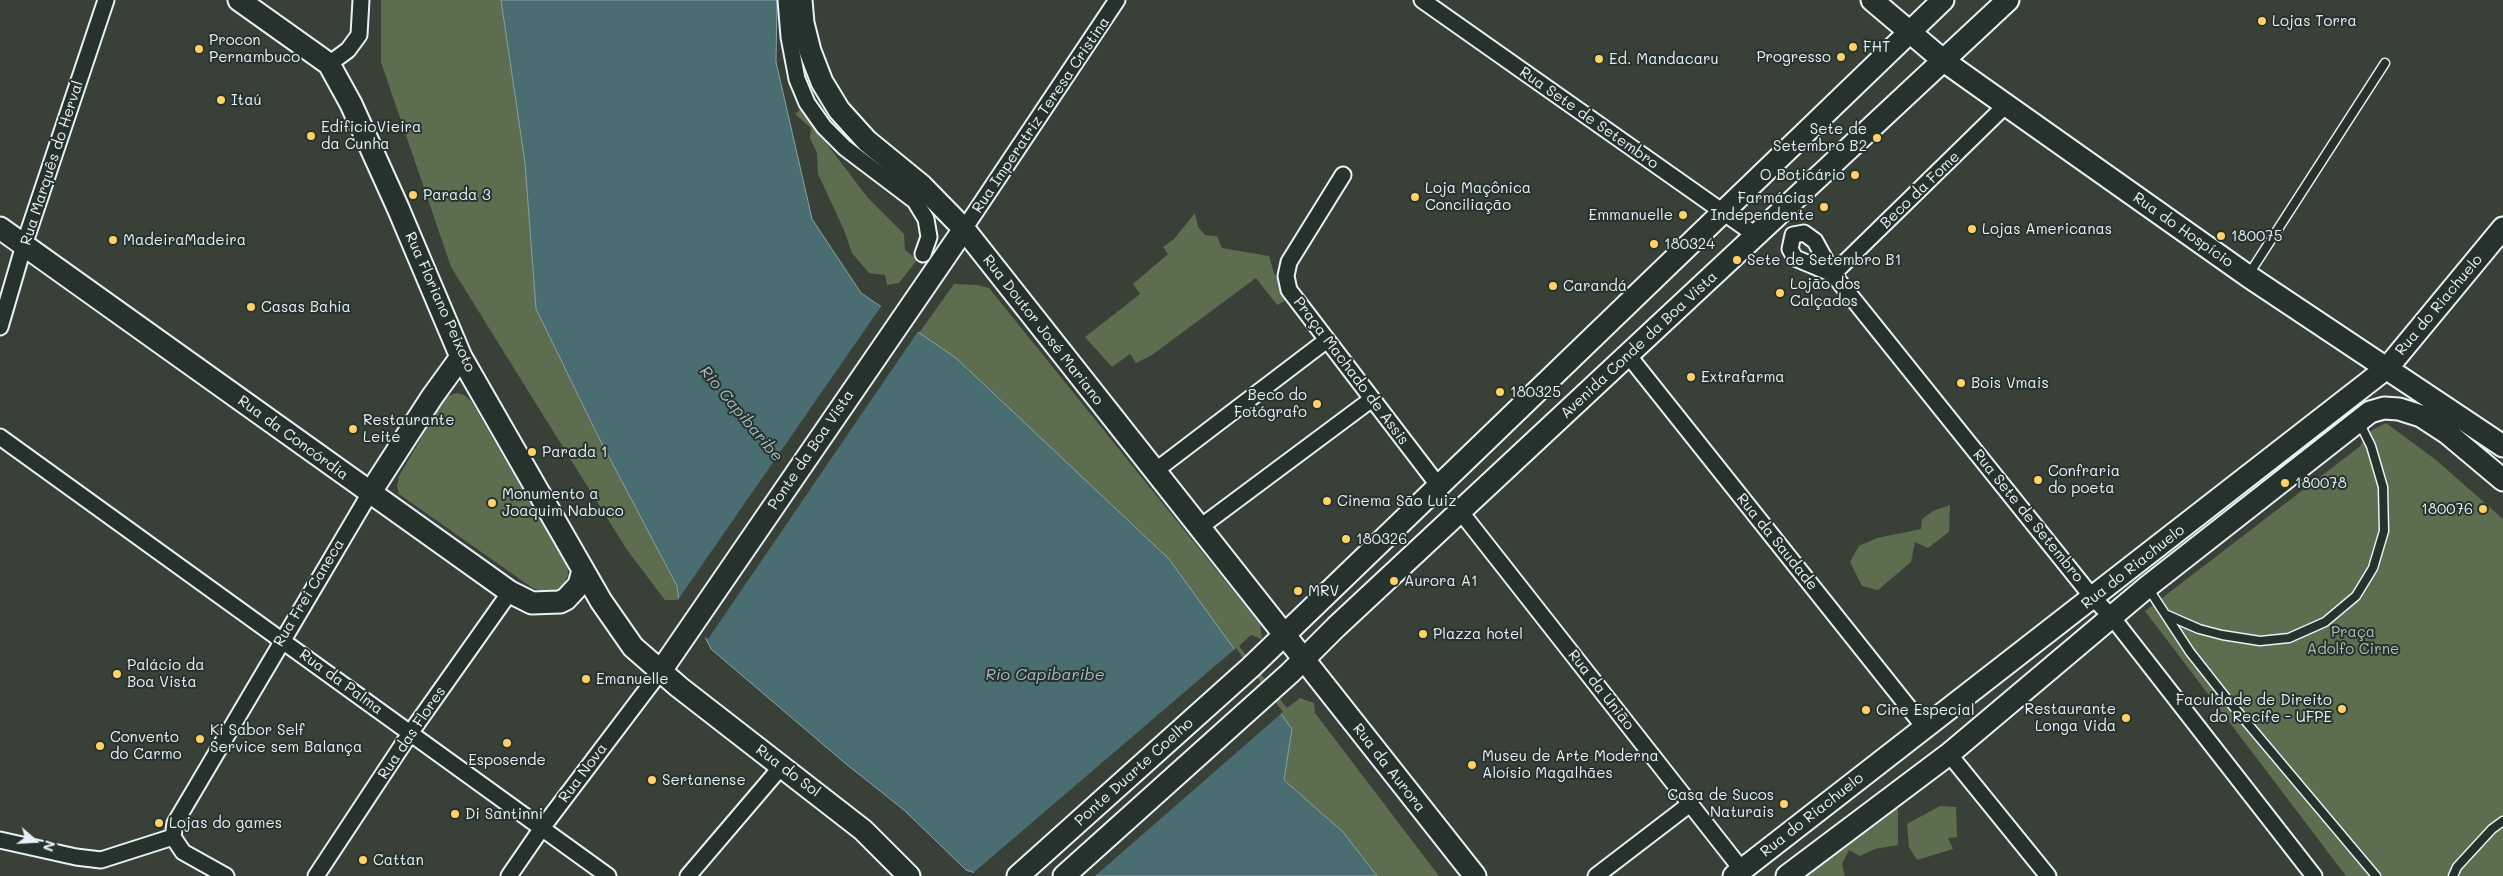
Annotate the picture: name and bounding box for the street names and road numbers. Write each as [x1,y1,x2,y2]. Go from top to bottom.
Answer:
street label: Rua Imperatriz Teresa Cristina [968,14,1114,216]
street label: Rua Sete de Setembro [1516,63,1662,173]
street label: Rua Marquês do Herval [17,78,87,248]
street label: Beco da Fome [1877,148,1963,232]
street label: Rua do Hospício [2129,189,2237,271]
street label: Rua Floriano Peixoto [401,229,479,375]
street label: Rua Doutor José Mariano [979,251,1107,409]
street label: Rua do Riachuelo [2392,251,2486,359]
street label: Avenida Conde da Boa Vista [1557,268,1721,422]
street label: Praça Machado de Assis [1289,293,1413,449]
street label: Ponte da Boa Vista [764,387,858,513]
street label: Rua da Concórdia [234,392,352,484]
street label: Rua Sete de Setembro [1969,446,2087,586]
street label: Rua da Saudade [1732,490,1822,594]
street label: Rua do Riachuelo [2078,521,2188,613]
street label: Rua Frei Caneca [270,536,348,650]
street label: Rua da Palma [296,646,386,718]
street label: Rua da União [1564,646,1638,734]
street label: Rua das Flores [374,683,450,783]
street label: Ponte Duarte Coelho [1071,714,1197,830]
street label: Rua da Aurora [1349,720,1429,816]
street label: Rua Nova [555,740,611,806]
street label: Rua do Sol [752,741,824,801]
street label: Rua do Riachuelo [1757,769,1867,861]

